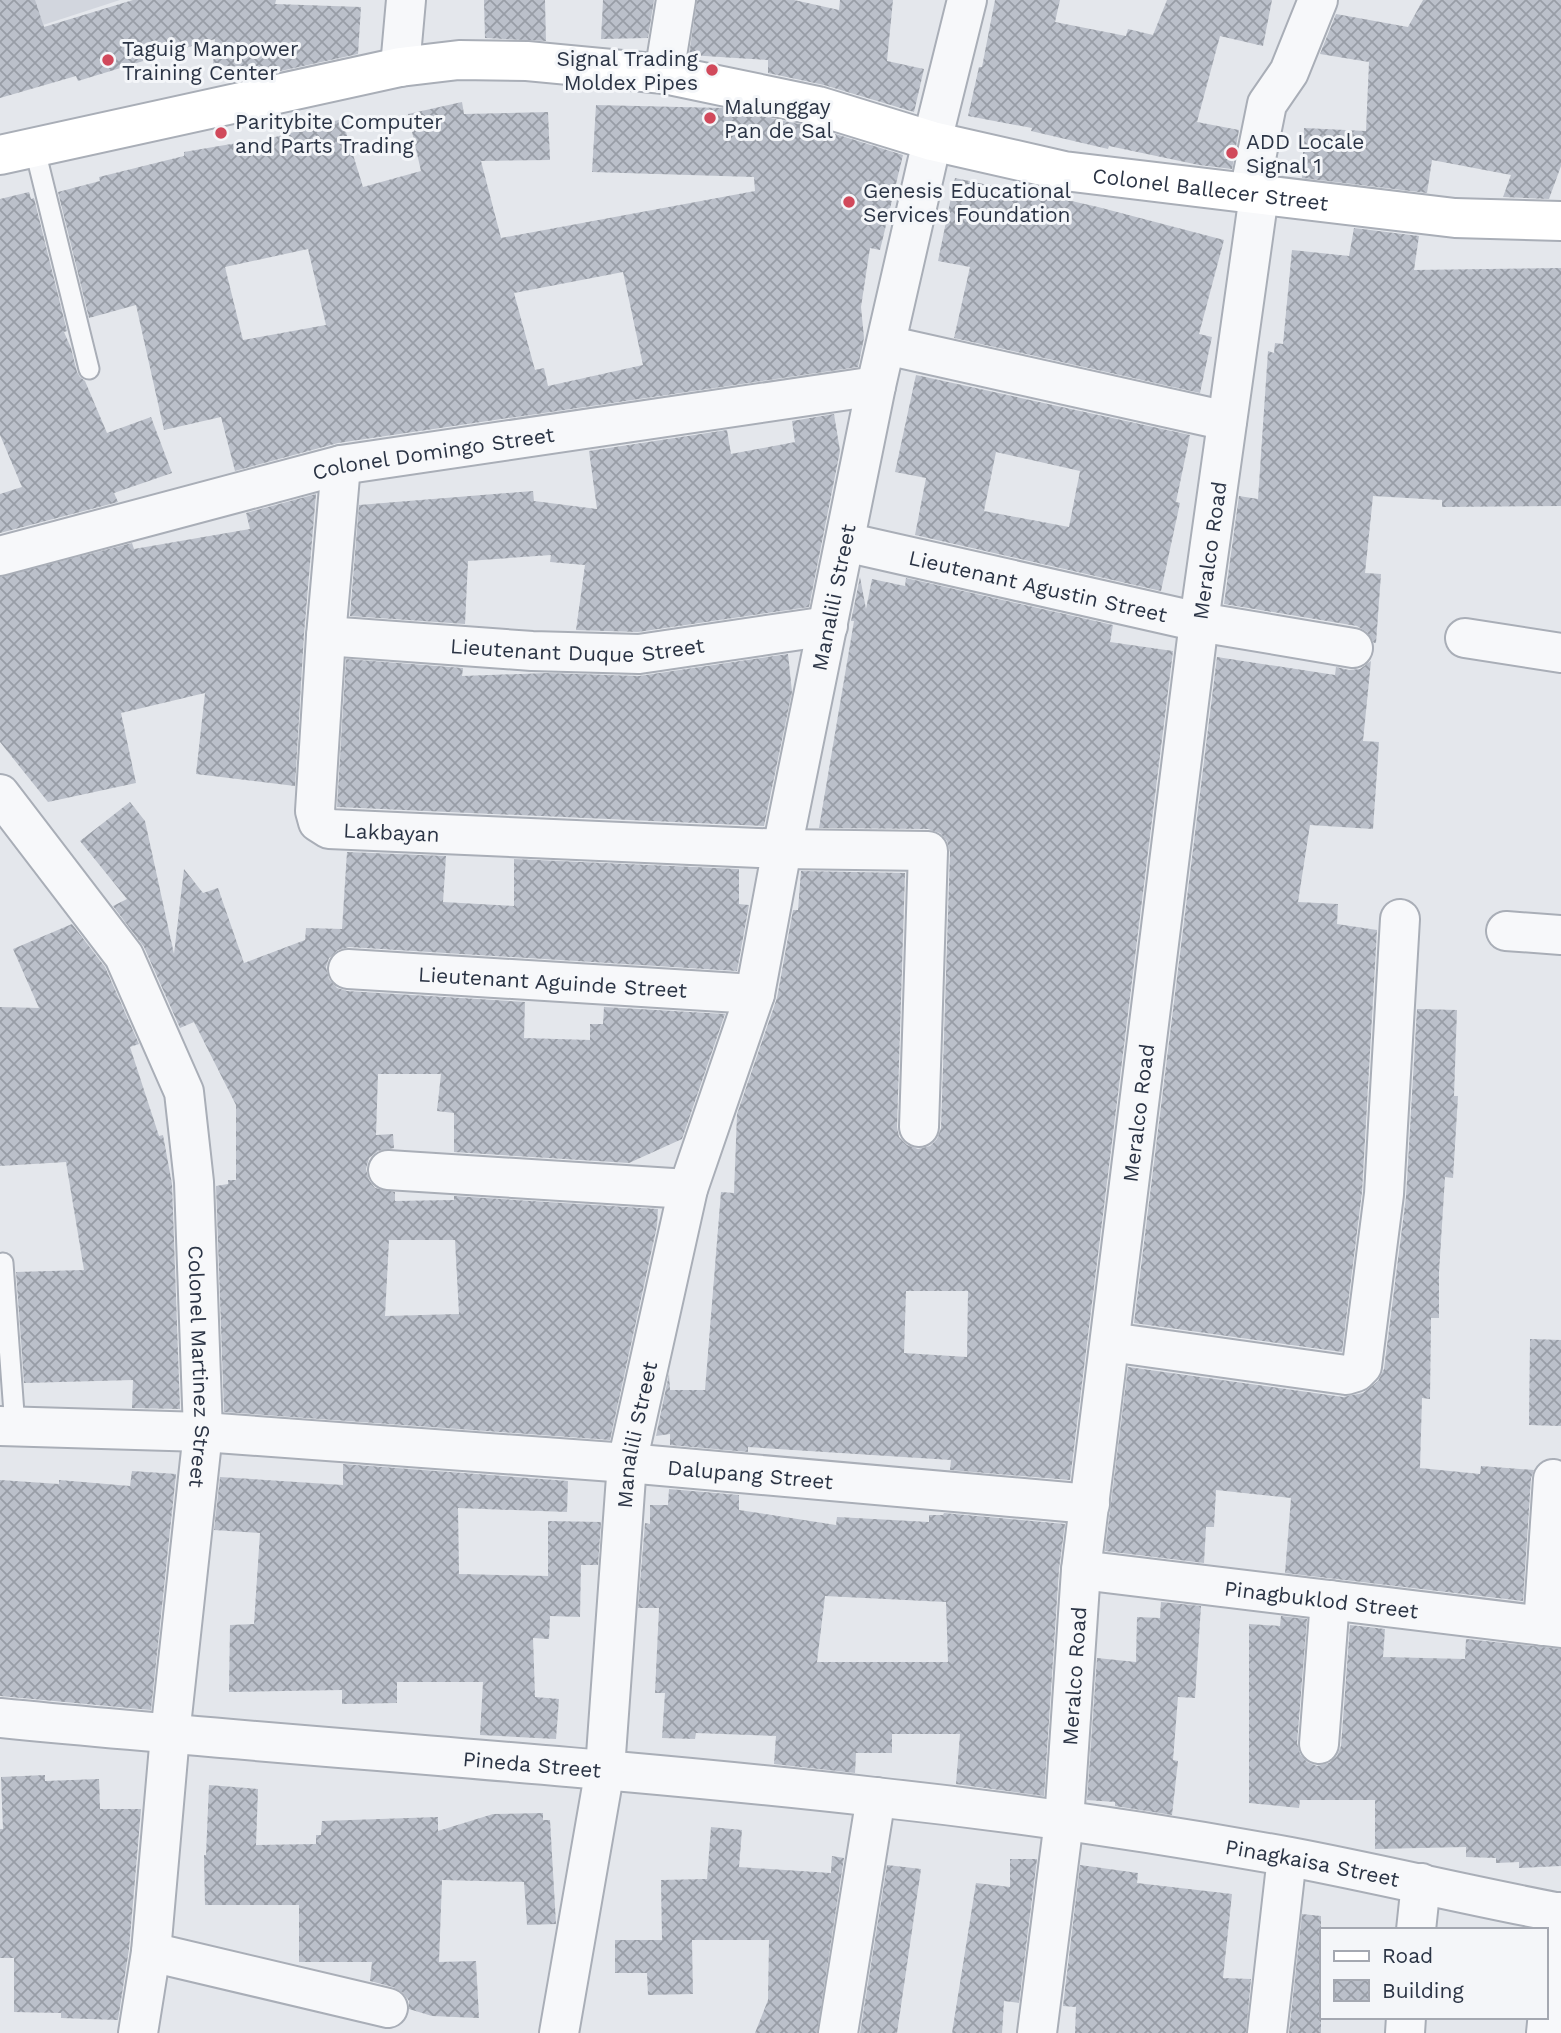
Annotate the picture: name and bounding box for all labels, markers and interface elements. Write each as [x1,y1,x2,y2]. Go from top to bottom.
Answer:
place label: Taguig Manpower Training Center [122,36,299,85]
place label: Signal Trading Moldex Pipes [556,46,699,95]
marker: Taguig Manpower Training Center [100,52,116,68]
marker: Signal Trading Moldex Pipes [704,62,720,78]
place label: Malunggay Pan de Sal [724,94,833,143]
place label: Paritybite Computer and Parts Trading [235,109,443,158]
marker: Malunggay Pan de Sal [702,110,718,126]
marker: Paritybite Computer and Parts Trading [213,125,229,141]
place label: ADD Locale Signal 1 [1246,129,1364,178]
marker: ADD Locale Signal 1 [1224,145,1240,161]
street label: Colonel Ballecer Street [1091,162,1330,215]
place label: Genesis Educational Services Foundation [863,178,1072,227]
marker: Genesis Educational Services Foundation [841,194,857,210]
street label: Colonel Domingo Street [309,421,556,485]
street label: Meralco Road [1187,480,1231,621]
street label: Manalili Street [806,522,860,673]
street label: Lieutenant Agustin Street [907,544,1170,627]
street label: Lieutenant Duque Street [449,632,706,667]
street label: Lakbayan [343,817,440,846]
street label: Lieutenant Aguinde Street [417,961,688,1002]
street label: Meralco Road [1117,1042,1159,1183]
street label: Colonel Martinez Street [184,1245,216,1489]
street label: Manalili Street [611,1359,662,1509]
street label: Dalupang Street [666,1454,834,1494]
street label: Pinagbuklod Street [1223,1575,1420,1623]
street label: Meralco Road [1057,1606,1091,1746]
street label: Pineda Street [462,1746,602,1782]
street label: Pinagkaisa Street [1224,1833,1402,1892]
legend [1320,1928,1547,2019]
text: Road [1382,1943,1433,1968]
text: Building [1382,1978,1464,2003]

